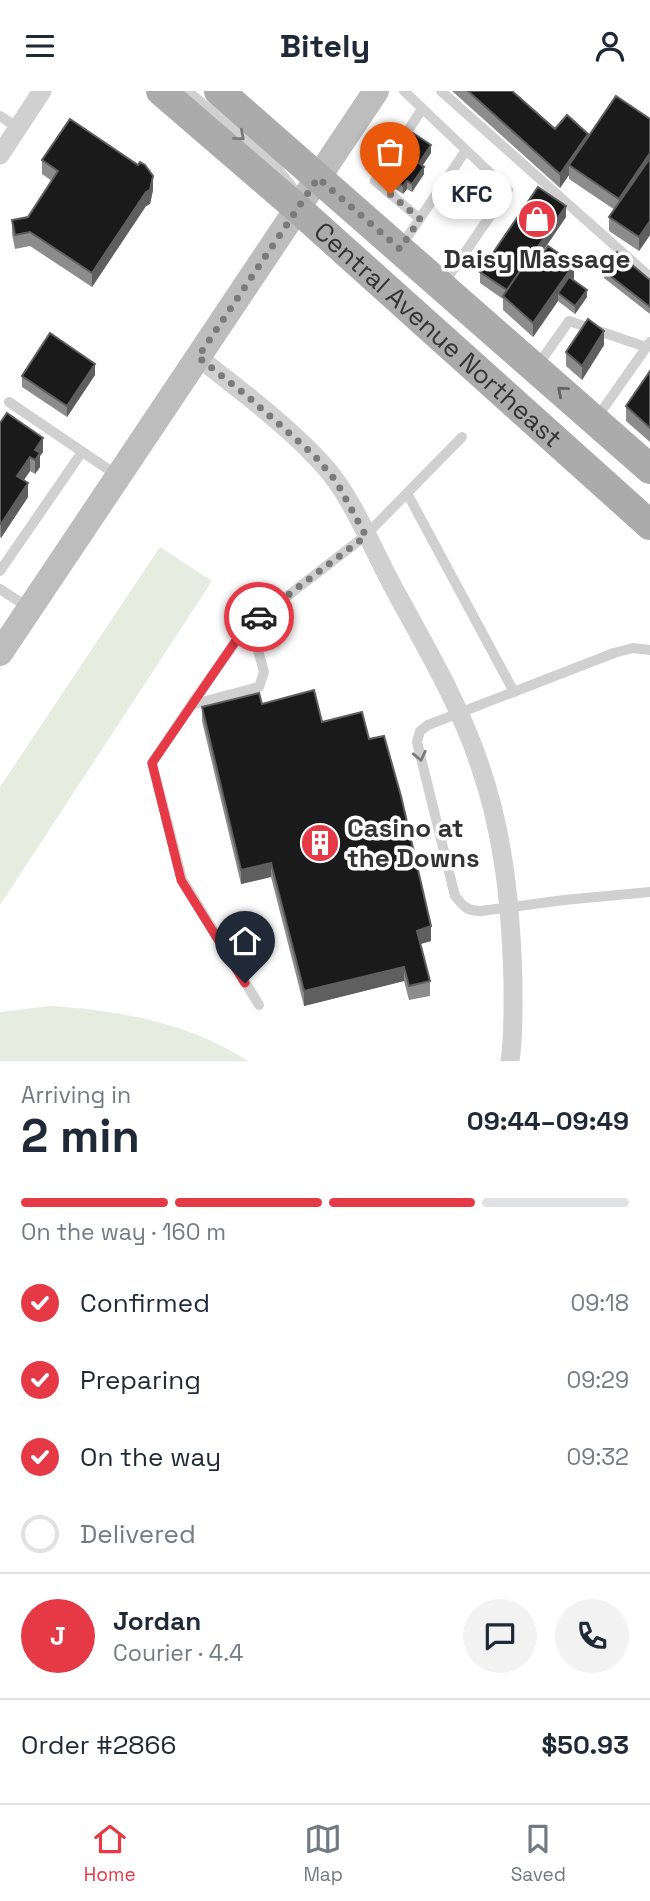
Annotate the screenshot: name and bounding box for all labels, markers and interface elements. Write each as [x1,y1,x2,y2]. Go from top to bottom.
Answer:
text: Bitely [280,26,370,66]
icon: menu [21,27,59,65]
icon: person [591,27,629,65]
pin [360,122,420,194]
one-way arrow [231,128,244,140]
icon: bag [371,133,409,171]
callout: KFC [432,169,512,219]
text: KFC [451,179,493,209]
shop icon: Daisy Massage [516,198,558,240]
street label: Central Avenue Northeast [307,214,569,455]
place label: Daisy Massage [444,242,630,276]
one-way arrow [557,387,570,399]
courier [224,582,294,652]
icon: car [240,598,278,636]
one-way arrow [412,750,427,762]
place label: Casino at the Downs [347,811,480,875]
building icon: Casino at the Downs [299,822,341,864]
pin [215,911,275,983]
icon: home [226,922,264,960]
text: Arriving in [21,1080,131,1110]
text: 09:44–09:49 [467,1104,629,1138]
text: 2 min [21,1107,140,1165]
text: On the way · 160 m [21,1217,226,1247]
icon: check [21,1284,59,1322]
text: Confirmed [80,1286,210,1320]
text: 09:18 [570,1288,629,1318]
icon: check [21,1361,59,1399]
text: Preparing [80,1363,201,1397]
text: 09:29 [566,1365,629,1395]
icon: check [21,1438,59,1476]
text: On the way [80,1440,221,1474]
text: 09:32 [567,1442,629,1472]
text: Delivered [80,1517,196,1551]
button: chat [463,1599,537,1673]
button: phone [555,1599,629,1673]
text: Jordan [113,1604,201,1638]
text: J [50,1619,66,1653]
text: Courier · 4.4 [113,1638,243,1668]
text: Order #2866 [21,1728,176,1762]
text: $50.93 [542,1728,629,1762]
tab: Home [84,1820,136,1887]
tab: Map [303,1820,343,1887]
tab: Saved [511,1820,566,1887]

